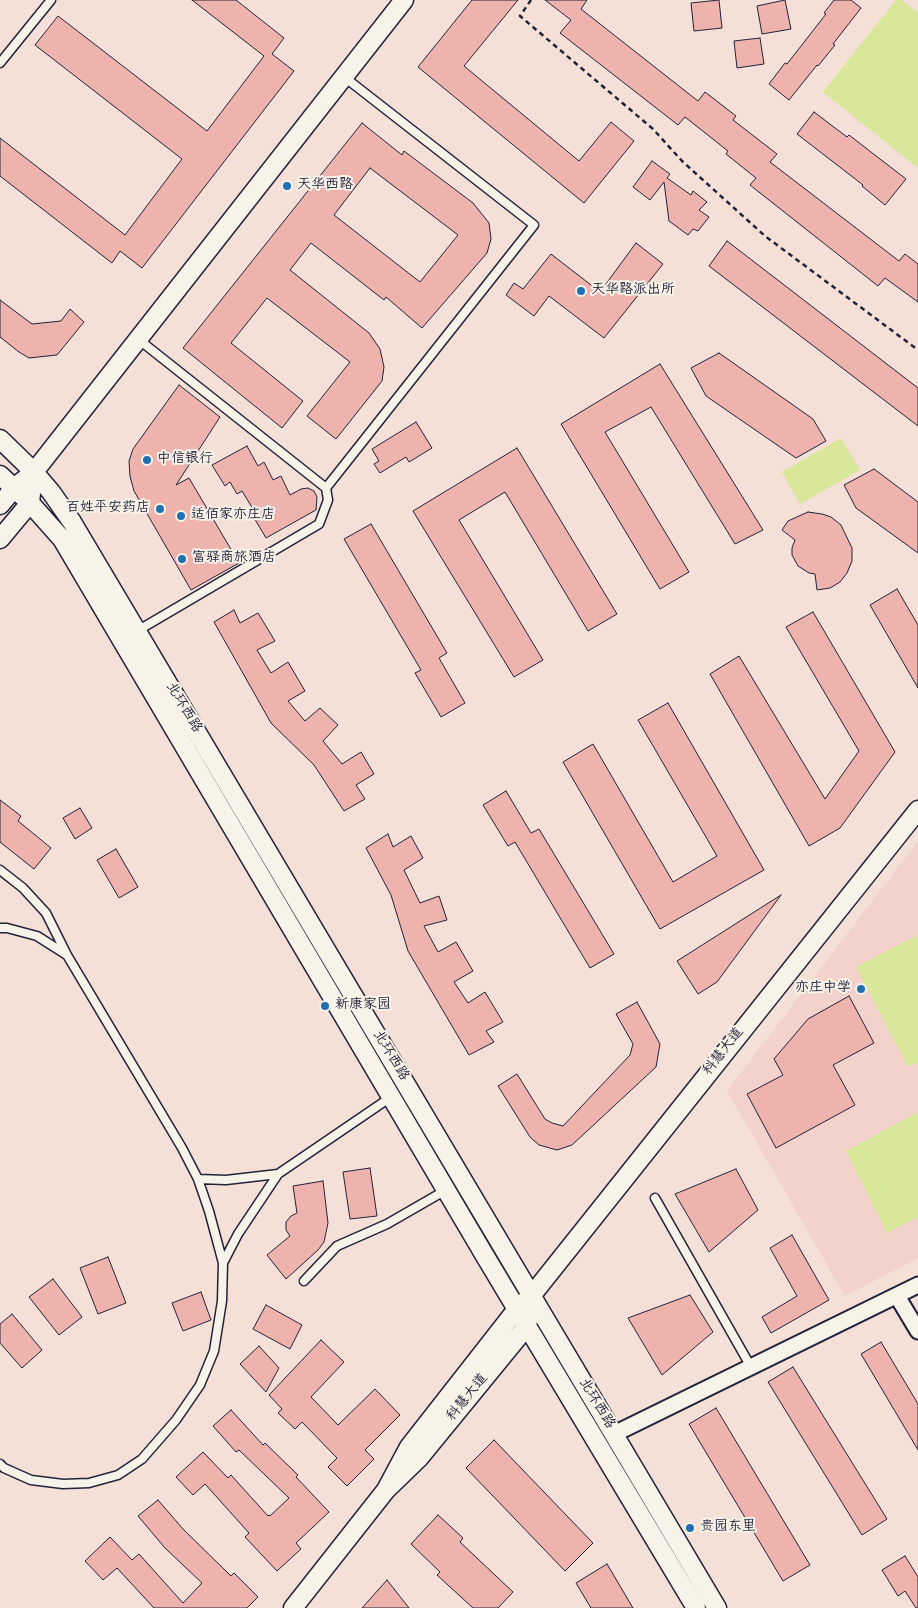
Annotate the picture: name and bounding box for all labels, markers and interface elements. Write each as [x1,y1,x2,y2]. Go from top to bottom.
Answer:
place label: 天华西路 [297,178,353,194]
marker: 天华西路 [281,180,293,192]
place label: 天华路派出所 [591,283,675,299]
marker: 天华路派出所 [575,285,587,297]
place label: 中信银行 [157,452,213,468]
marker: 中信银行 [141,454,153,466]
place label: 百姓平安药店 [66,501,150,517]
marker: 百姓平安药店 [154,503,166,515]
place label: 适佰家亦庄店 [191,508,275,524]
marker: 适佰家亦庄店 [175,510,187,522]
place label: 富驿商旅酒店 [192,551,276,567]
marker: 富驿商旅酒店 [176,553,188,565]
street label: 北环西路 [161,680,205,736]
place label: 亦庄中学 [795,981,851,997]
marker: 亦庄中学 [855,983,867,995]
place label: 新康家园 [335,998,391,1014]
marker: 新康家园 [319,1000,331,1012]
street label: 科慧大道 [700,1025,748,1079]
street label: 北环西路 [368,1028,412,1084]
street label: 科慧大道 [444,1371,492,1425]
street label: 北环西路 [574,1376,618,1432]
place label: 贵园东里 [700,1520,756,1536]
marker: 贵园东里 [684,1522,696,1534]

